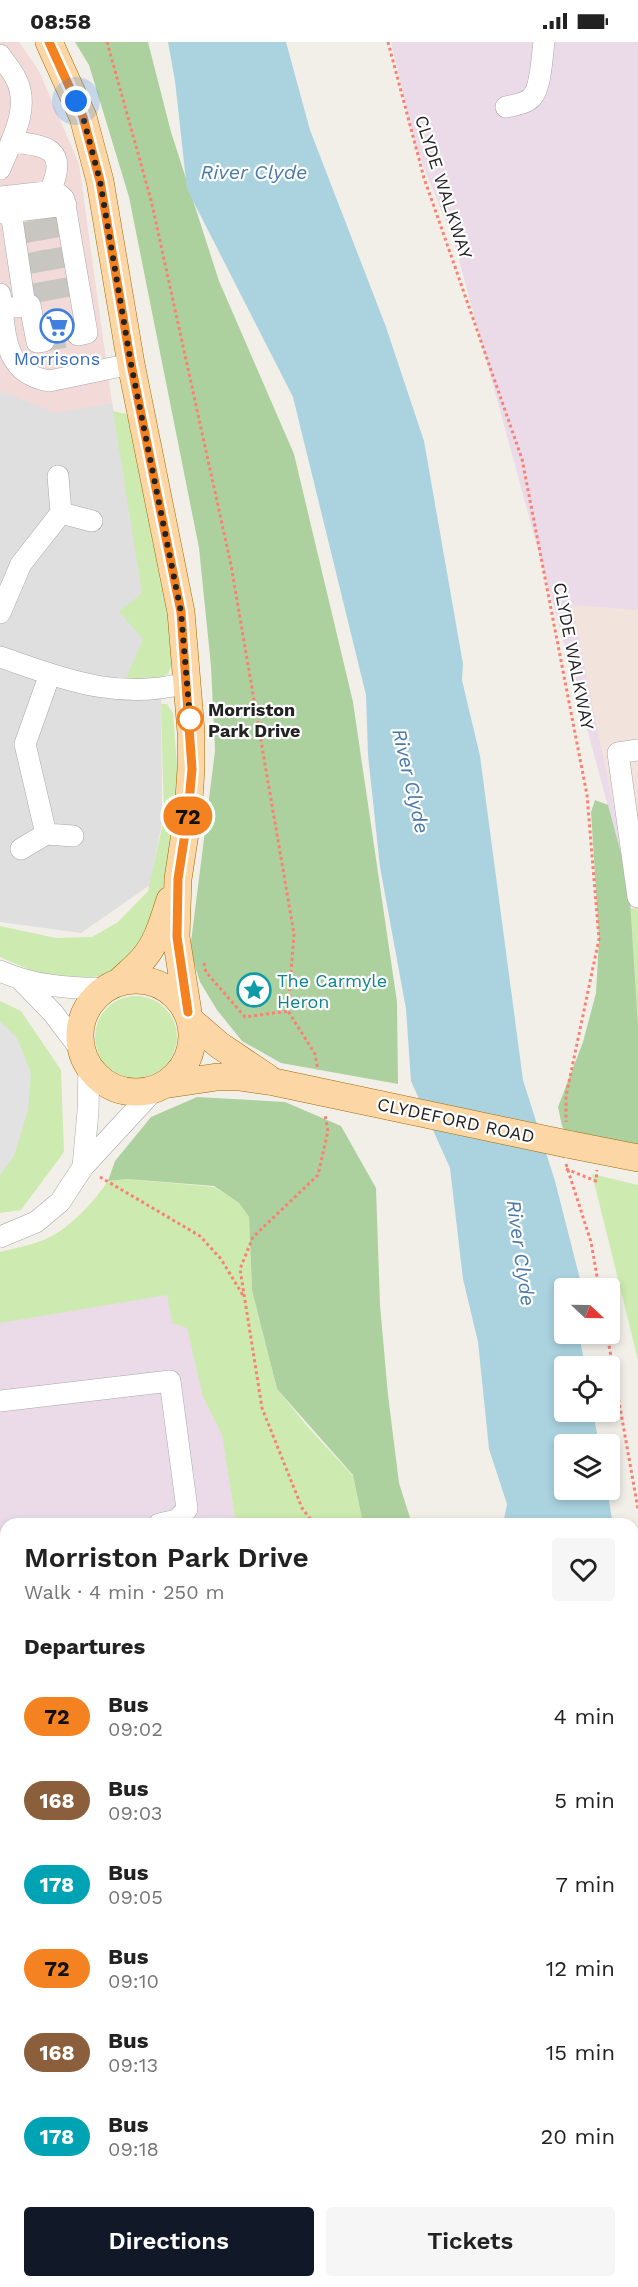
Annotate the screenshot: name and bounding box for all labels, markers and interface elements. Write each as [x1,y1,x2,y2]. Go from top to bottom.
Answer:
text: 08:58 [30,9,91,34]
your location [61,86,91,116]
street label: CLYDE WALKWAY [411,113,477,262]
water label: River Clyde [201,160,307,184]
supermarket icon: Morrisons [39,308,75,344]
place label: Morrisons [14,348,100,369]
street label: CLYDE WALKWAY [549,580,599,732]
place label: Morriston Park Drive [208,699,301,741]
marker: Morriston Park Drive [177,706,203,732]
water label: River Clyde [387,726,435,836]
line badge: 72 [161,796,215,836]
text: 72 [175,804,201,829]
place label: The Carmyle Heron [277,970,387,1012]
place icon: The Carmyle Heron [236,972,272,1008]
street label: CLYDEFORD ROAD [375,1093,537,1147]
water label: River Clyde [502,1198,540,1308]
north arrow [554,1278,620,1344]
map controls [554,1278,620,1500]
button: locate [554,1356,620,1422]
button: layers [554,1434,620,1500]
button: heart [552,1538,615,1601]
text: Morriston Park Drive [24,1541,309,1574]
text: Walk · 4 min · 250 m [24,1580,225,1604]
text: Departures [24,1634,145,1659]
text: Bus [108,1692,148,1717]
text: 72 [44,1704,70,1729]
text: 4 min [554,1704,615,1729]
text: 09:02 [108,1717,163,1741]
text: Bus [108,1776,148,1801]
text: 168 [39,1788,75,1813]
text: 5 min [554,1788,615,1813]
text: 09:03 [108,1801,162,1825]
text: Bus [108,1860,148,1885]
text: 178 [40,1872,74,1897]
text: 7 min [555,1872,615,1897]
text: 09:05 [108,1885,163,1909]
text: Bus [108,1944,148,1969]
text: 72 [44,1956,70,1981]
text: 12 min [546,1956,615,1981]
text: 09:10 [108,1969,159,1993]
text: Bus [108,2028,148,2053]
text: 168 [39,2040,75,2065]
text: 15 min [546,2040,615,2065]
text: 09:13 [108,2053,158,2077]
text: Bus [108,2112,148,2137]
text: 178 [40,2124,74,2149]
text: 20 min [541,2124,615,2149]
text: 09:18 [108,2137,159,2161]
button: Directions [24,2207,314,2276]
button: Tickets [326,2207,615,2276]

